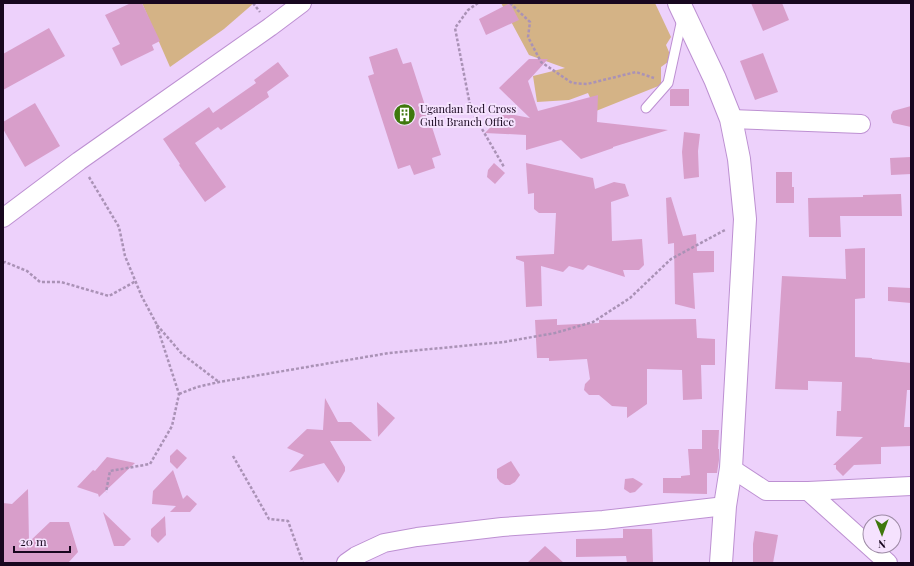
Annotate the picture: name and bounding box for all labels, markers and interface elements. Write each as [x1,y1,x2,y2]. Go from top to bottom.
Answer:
place label: Ugandan Red Cross Gulu Branch Office [420,101,516,129]
building icon: Ugandan Red Cross Gulu Branch Office [391,102,417,128]
north arrow [862,514,902,554]
scale bar [14,528,70,554]
text: 20 m [20,533,47,549]
text: N [878,537,886,552]

